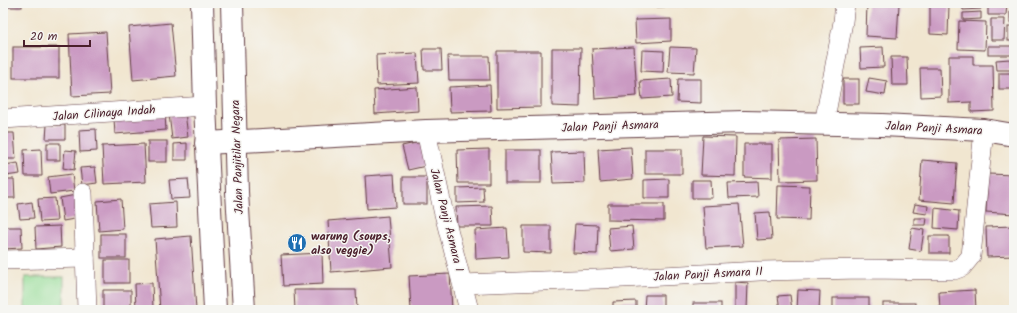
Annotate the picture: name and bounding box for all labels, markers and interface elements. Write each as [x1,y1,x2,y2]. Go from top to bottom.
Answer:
scale bar [24,22,90,48]
text: 20 m [30,27,58,46]
street label: Jalan Panjitilar Negara [226,99,249,215]
street label: Jalan Cilinaya Indah [52,100,156,127]
street label: Jalan Panji Asmara [561,115,659,138]
street label: Jalan Panji Asmara [885,116,984,141]
street label: Jalan Panji Asmara I [424,166,469,274]
place label: warung (soups, also veggie) [311,227,391,260]
restaurant icon: warung (soups, also veggie) [286,232,308,254]
street label: Jalan Panji Asmara II [653,262,764,287]

